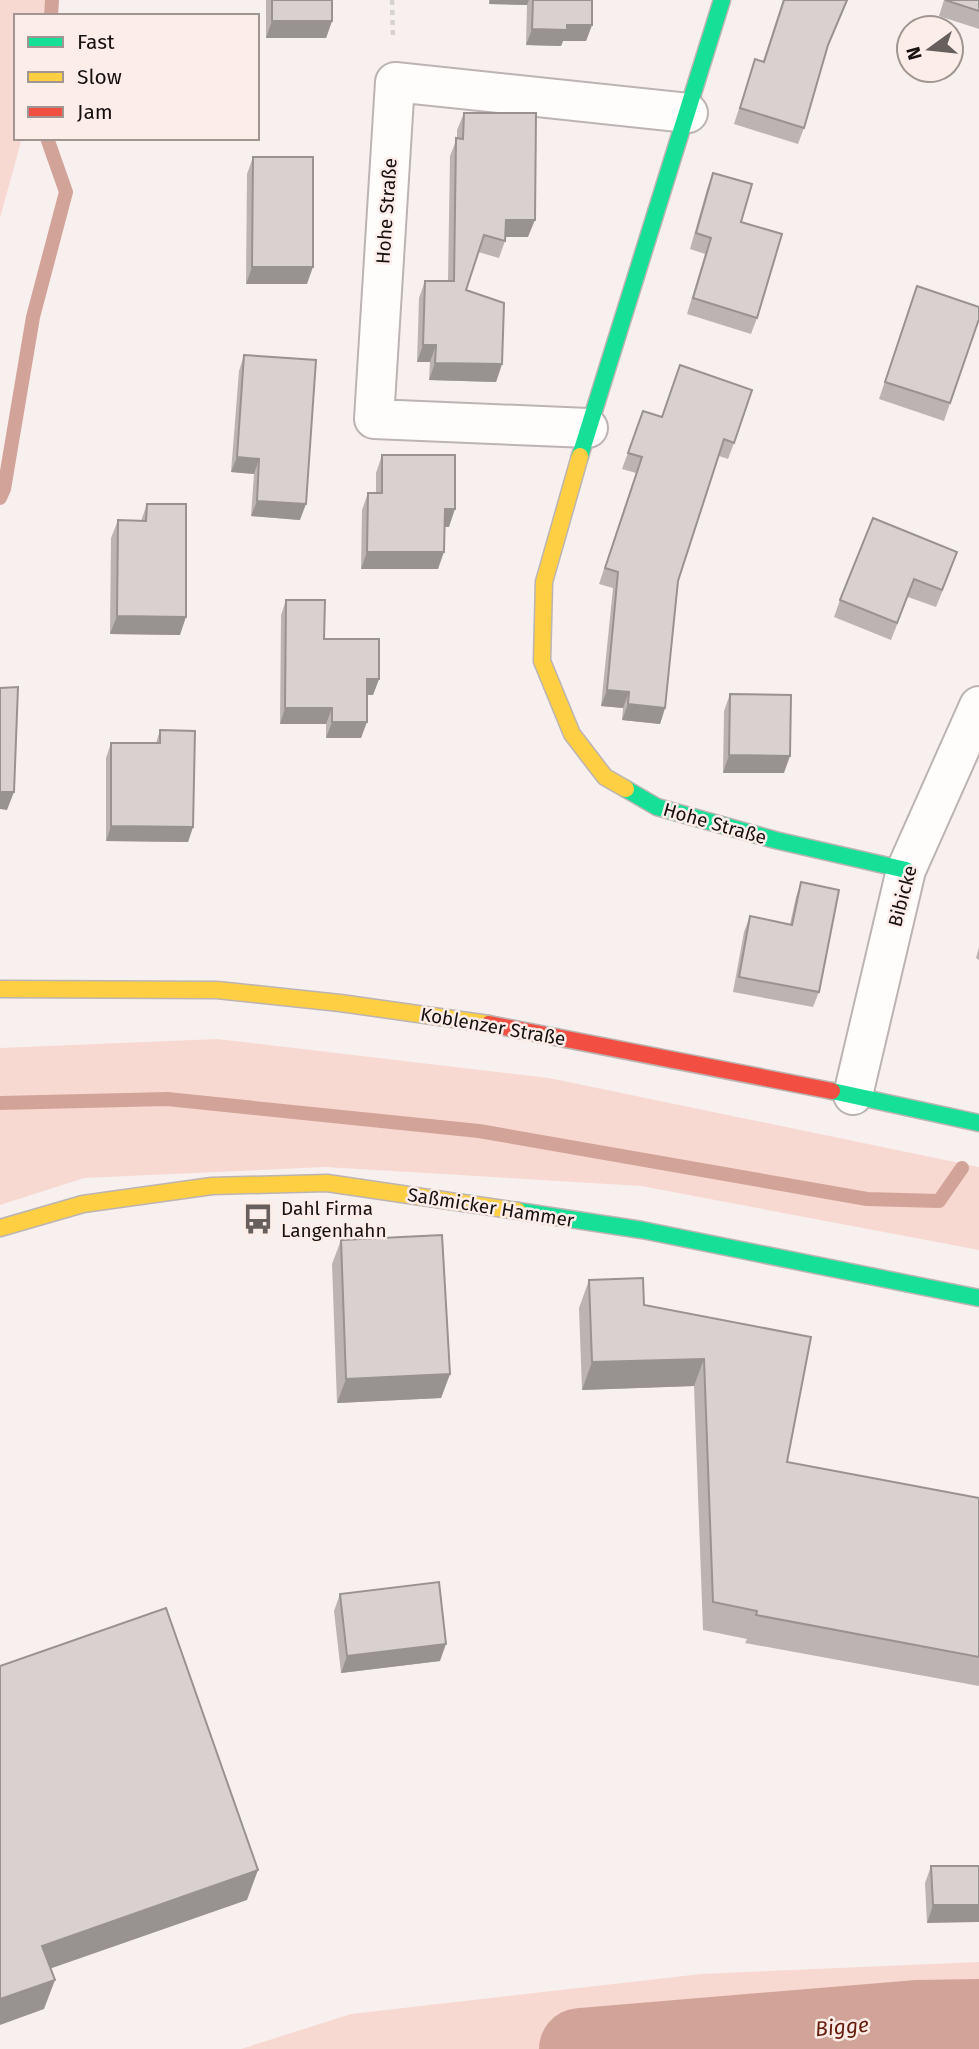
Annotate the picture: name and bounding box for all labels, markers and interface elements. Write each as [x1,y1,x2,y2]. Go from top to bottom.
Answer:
legend [14,14,259,140]
north arrow [895,14,965,84]
text: Fast [77,29,115,55]
text: N [901,44,927,62]
text: Slow [77,64,122,90]
text: Jam [77,99,113,125]
street label: Hohe Straße [371,157,402,265]
street label: Hohe Straße [661,798,769,849]
street label: Bibicke [883,863,922,929]
street label: Koblenzer Straße [419,1002,567,1051]
street label: Saßmicker Hammer [406,1183,577,1232]
place label: Dahl Firma Langenhahn [281,1197,387,1242]
bus stop icon: Dahl Firma Langenhahn [241,1202,275,1236]
water label: Bigge [814,2012,870,2042]

